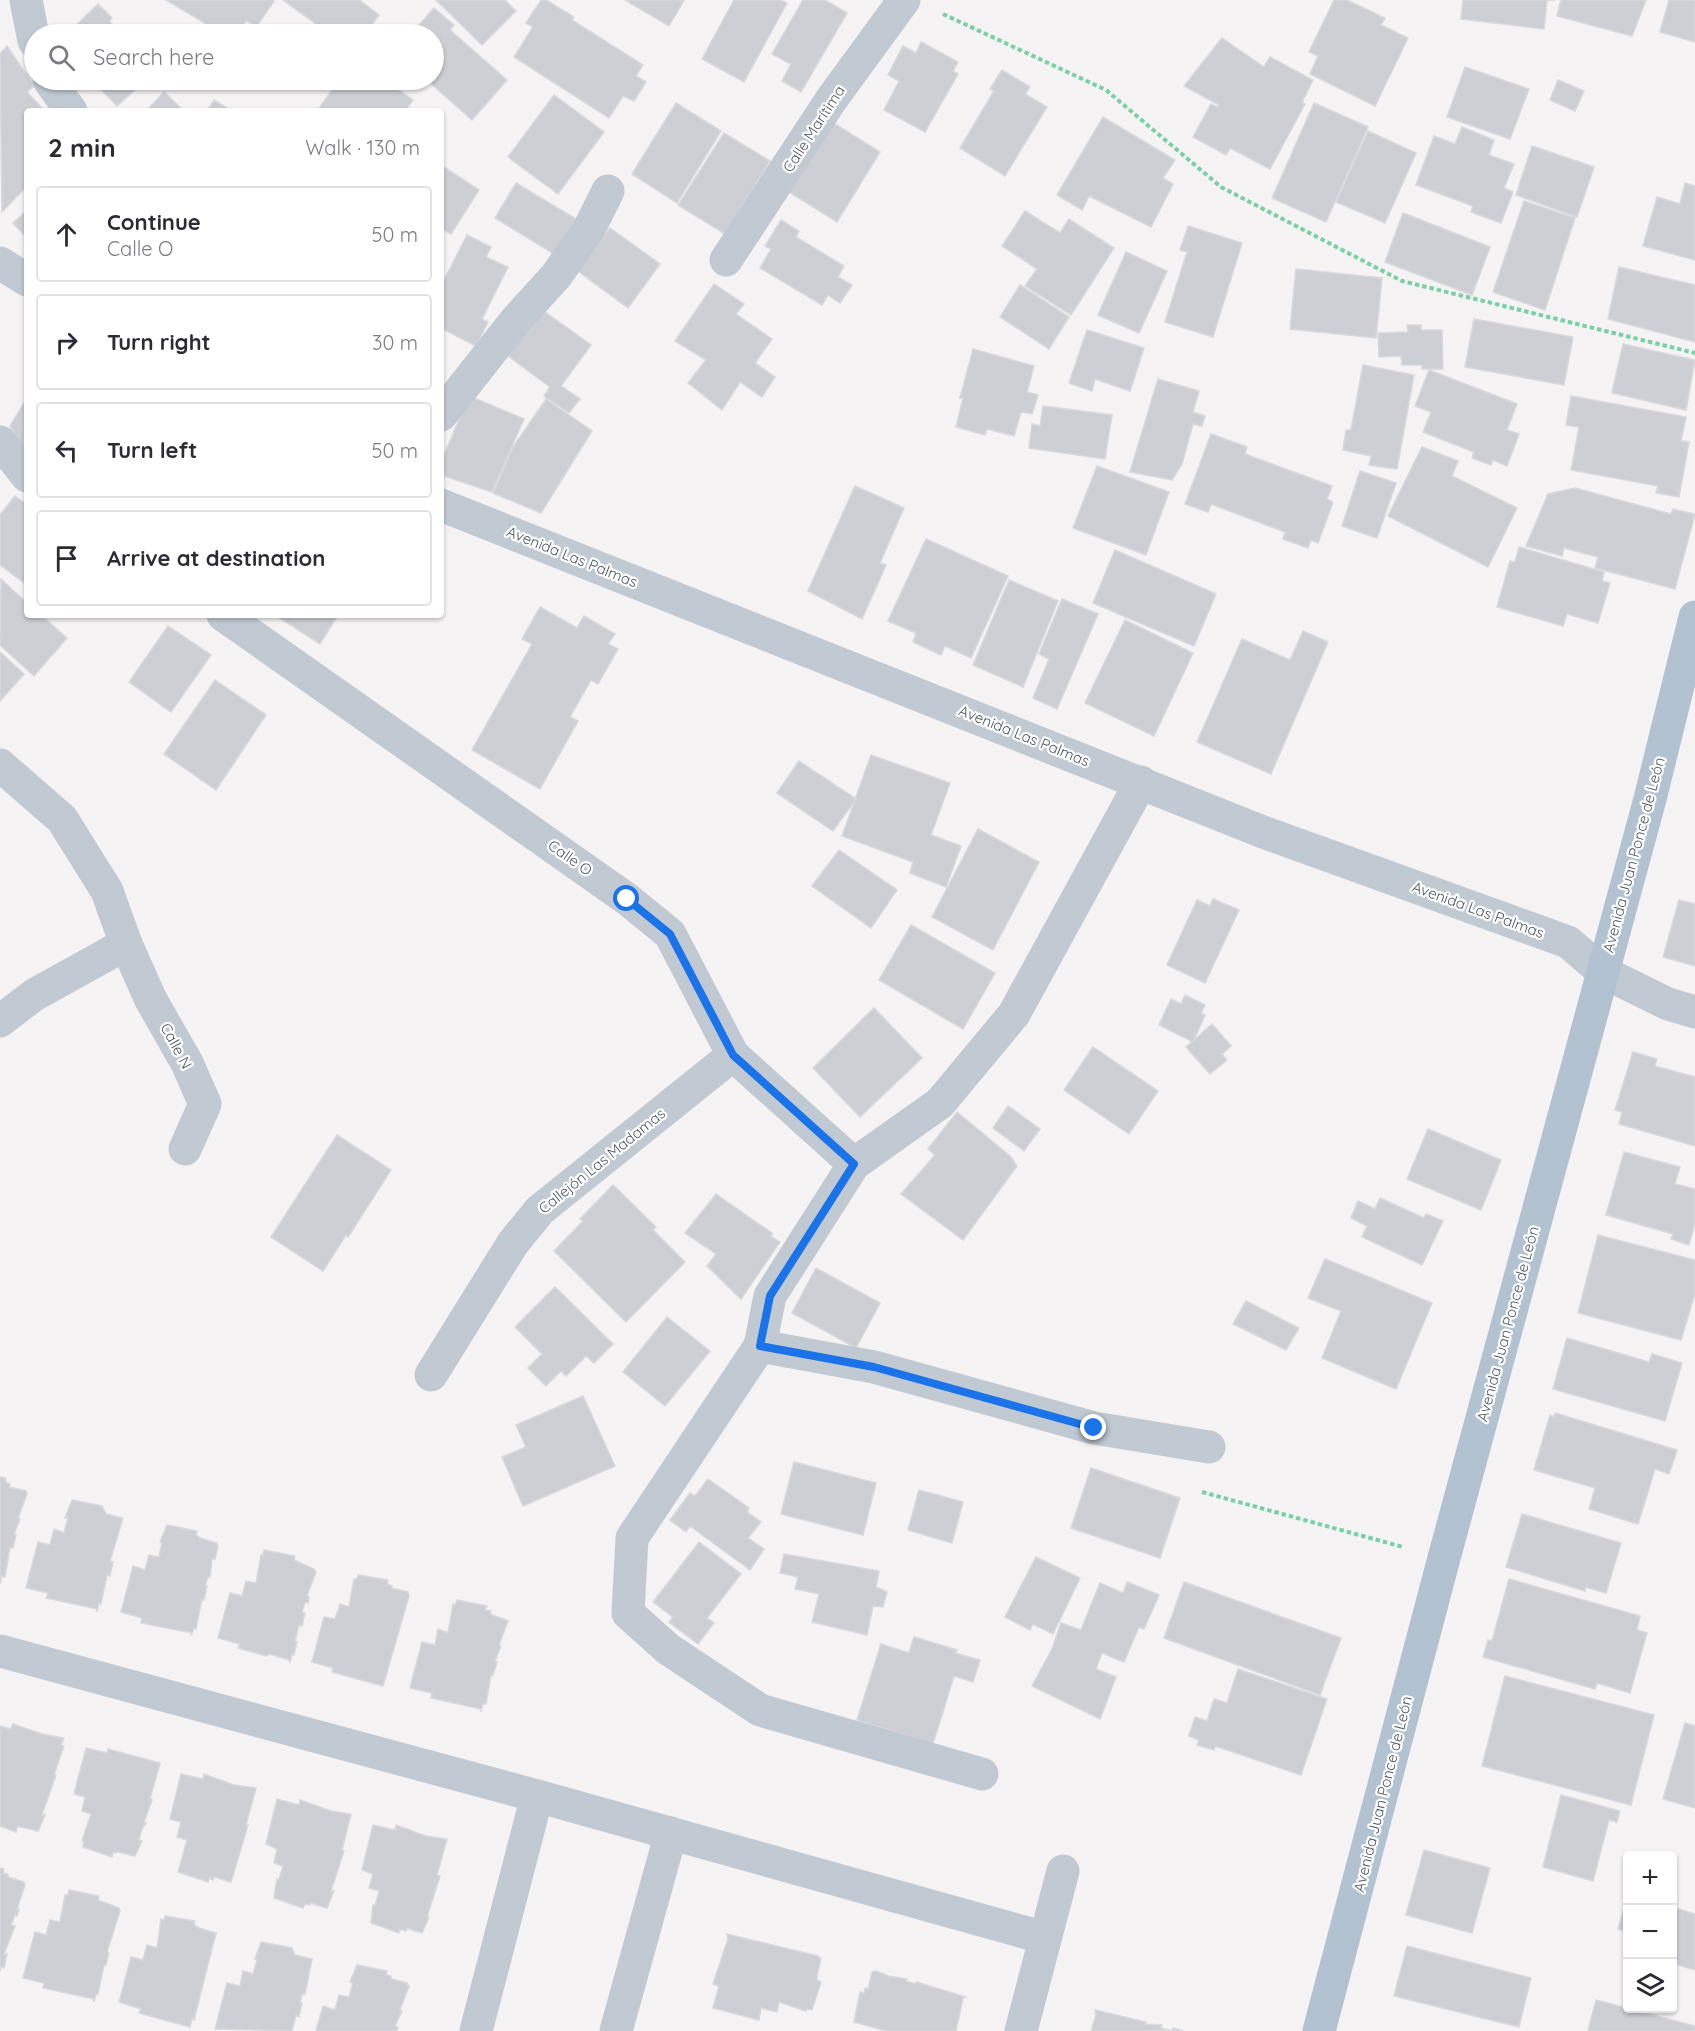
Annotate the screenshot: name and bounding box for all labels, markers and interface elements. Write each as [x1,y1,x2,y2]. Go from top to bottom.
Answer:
search box [24,24,444,90]
icon: search [45,41,78,74]
text: Search here [93,43,214,71]
street label: Calle Marítima [778,82,849,176]
text: 2 min [48,131,116,164]
text: Walk · 130 m [305,135,420,160]
text: Continue [107,208,201,236]
icon: ahead [50,218,83,251]
text: 50 m [372,222,418,247]
text: Calle O [107,236,173,261]
icon: right [50,326,83,359]
text: Turn right [107,328,211,356]
text: 30 m [372,330,418,355]
icon: left [50,434,83,467]
text: Turn left [107,436,197,464]
text: 50 m [372,438,418,463]
street label: Avenida Las Palmas [504,522,640,591]
icon: arrive [50,542,83,575]
text: Arrive at destination [107,544,325,572]
street label: Avenida Las Palmas [956,701,1092,770]
street label: Avenida Juan Ponce de León [1598,755,1669,955]
street label: Calle O [544,836,596,880]
street label: Avenida Las Palmas [1410,877,1547,942]
route start [613,885,639,911]
street label: Calle N [157,1020,196,1072]
street label: Callejón Las Madamas [534,1104,669,1218]
street label: Avenida Juan Ponce de León [1472,1224,1543,1424]
route end [1080,1414,1106,1440]
street label: Avenida Juan Ponce de León [1349,1694,1416,1894]
map controls [1623,1851,1677,2013]
button: + [1623,1851,1677,1905]
button: − [1623,1905,1677,1959]
button: layers [1623,1959,1677,2013]

